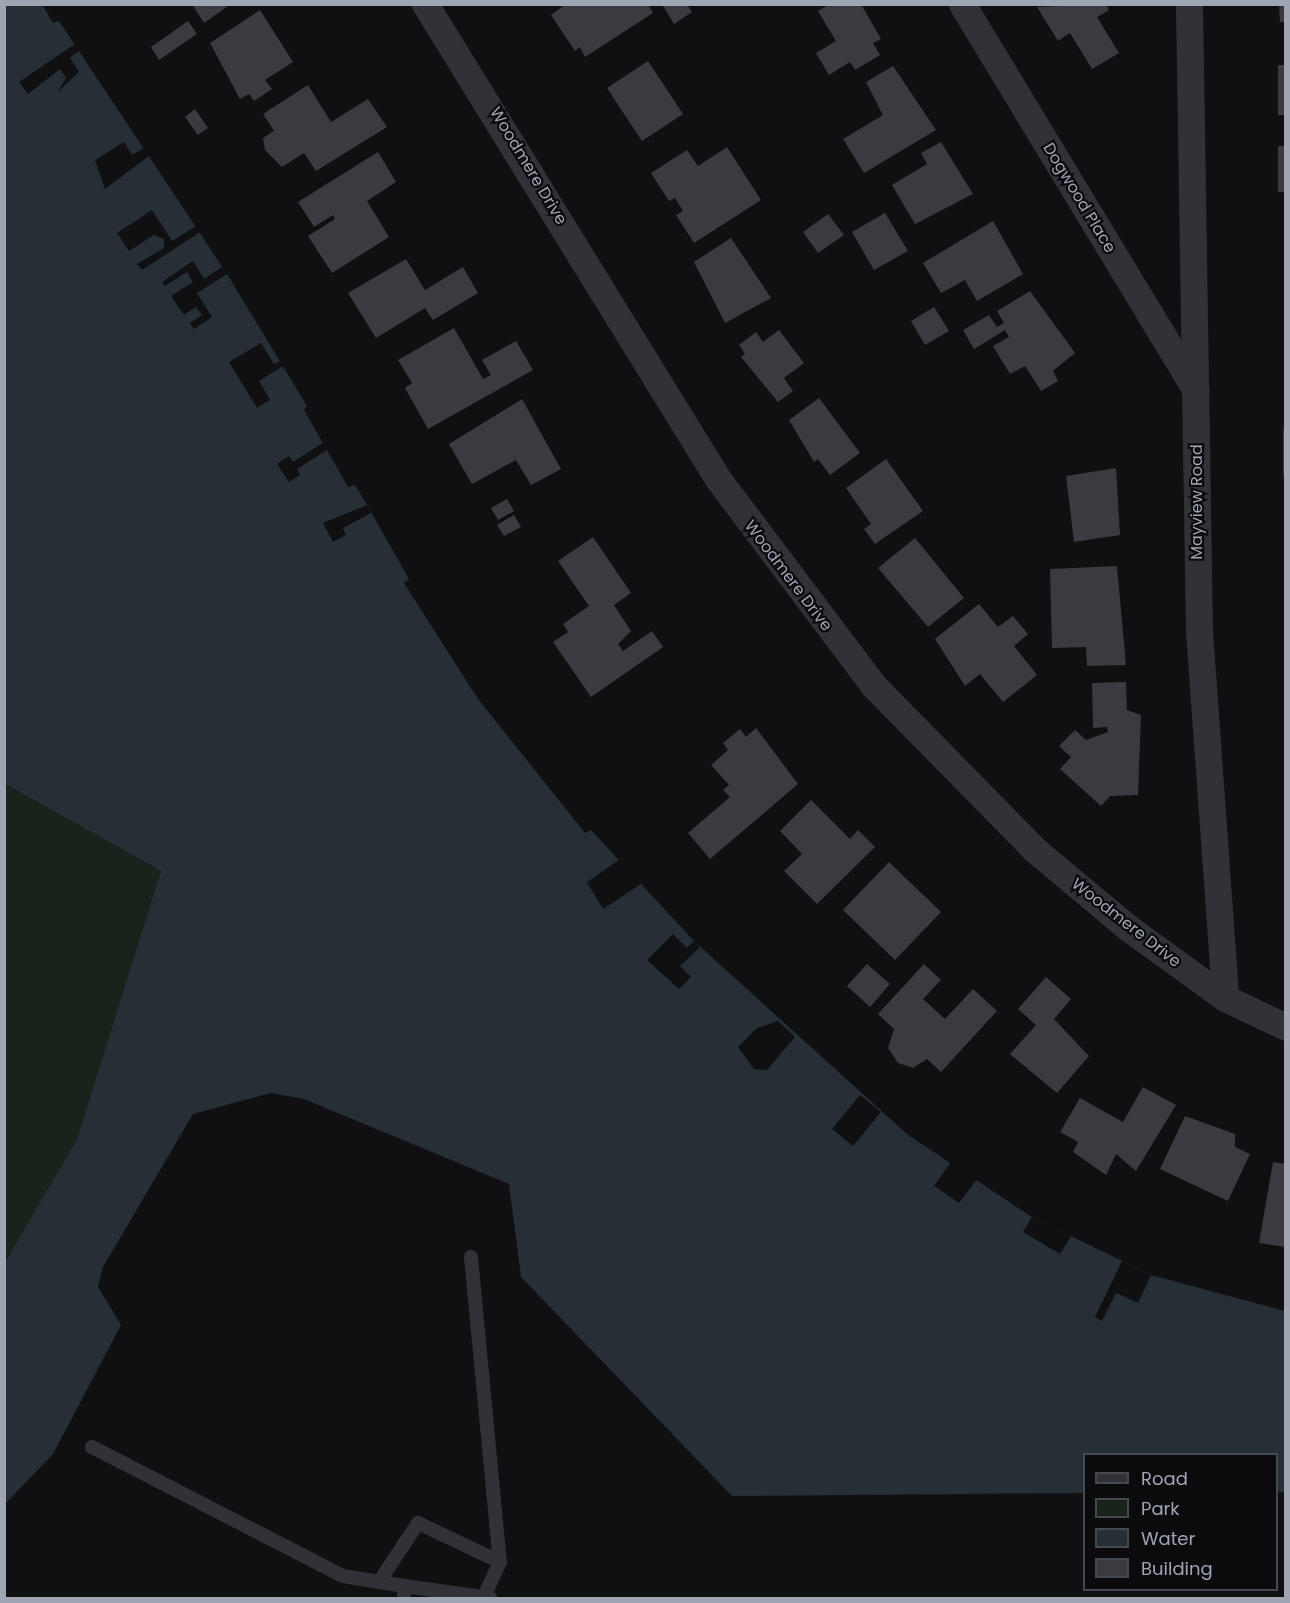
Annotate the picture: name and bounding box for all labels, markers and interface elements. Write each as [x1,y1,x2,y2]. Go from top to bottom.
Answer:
street label: Woodmere Drive [485,104,571,228]
street label: Dogwood Place [1039,140,1119,256]
street label: Mayview Road [1187,444,1207,560]
street label: Woodmere Drive [740,517,836,635]
street label: Woodmere Drive [1067,874,1185,972]
legend [1083,1453,1278,1591]
text: Road [1141,1466,1188,1491]
text: Park [1141,1496,1180,1521]
text: Water [1141,1526,1195,1551]
text: Building [1141,1556,1213,1581]

